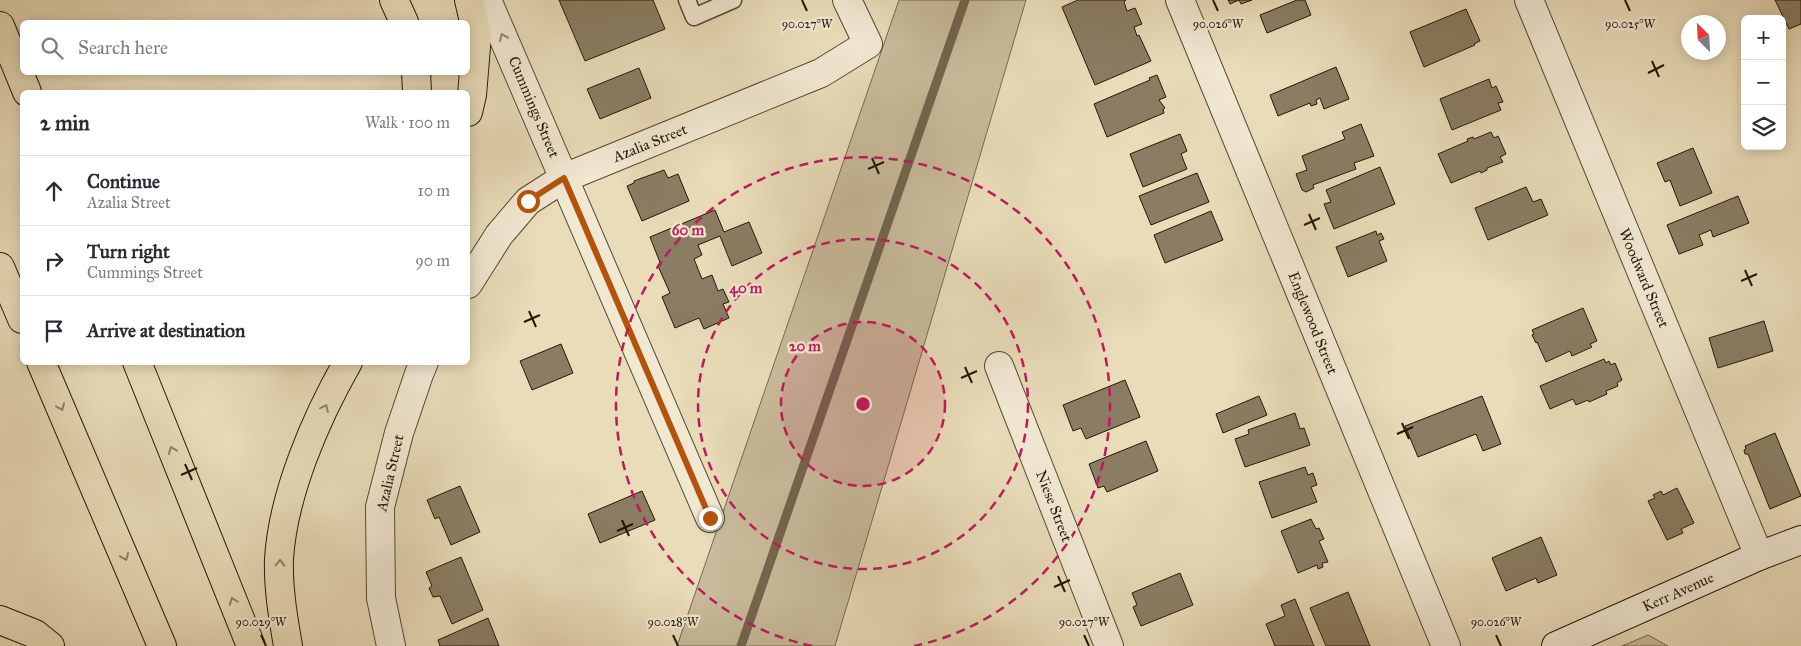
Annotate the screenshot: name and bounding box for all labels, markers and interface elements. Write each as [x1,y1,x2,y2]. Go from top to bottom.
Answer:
north arrow [1681,15,1726,60]
map controls [1741,15,1786,150]
button: + [1741,15,1786,60]
text: 90.027°W [782,17,833,31]
text: 90.026°W [1193,17,1244,31]
text: 90.025°W [1605,17,1656,31]
search box [20,20,470,75]
one-way arrow [499,33,510,42]
icon: search [38,34,66,62]
text: Search here [78,36,168,59]
street label: Cummings Street [504,53,564,161]
button: − [1741,60,1786,105]
button: layers [1741,105,1786,150]
text: 2 min [40,110,90,136]
text: Walk · 100 m [365,113,450,132]
street label: Azalia Street [609,120,690,166]
text: Continue [87,170,160,193]
icon: ahead [40,177,68,205]
text: 10 m [418,181,450,200]
route start [517,190,540,213]
text: Azalia Street [87,193,171,212]
text: 60 m [672,221,705,239]
street label: Woodward Street [1615,226,1673,331]
text: Turn right [87,240,170,263]
icon: right [40,247,68,275]
text: 90 m [415,251,450,270]
text: Cummings Street [87,263,203,282]
street label: Englewood Street [1284,269,1342,378]
text: 40 m [730,279,763,298]
icon: arrive [40,317,68,345]
text: Arrive at destination [87,319,245,342]
text: 20 m [789,337,821,355]
centre of rings [854,395,872,413]
one-way arrow [54,402,65,411]
one-way arrow [318,404,329,413]
street label: Azalia Street [372,432,408,514]
one-way arrow [168,446,178,455]
street label: Niese Street [1032,468,1076,545]
route end [699,507,722,530]
one-way arrow [118,552,129,561]
one-way arrow [275,559,285,566]
street label: Kerr Avenue [1640,568,1716,616]
one-way arrow [229,597,239,605]
text: 90.029°W [235,615,287,629]
text: 90.028°W [648,615,699,629]
text: 90.027°W [1059,615,1110,629]
text: 90.026°W [1471,615,1522,629]

